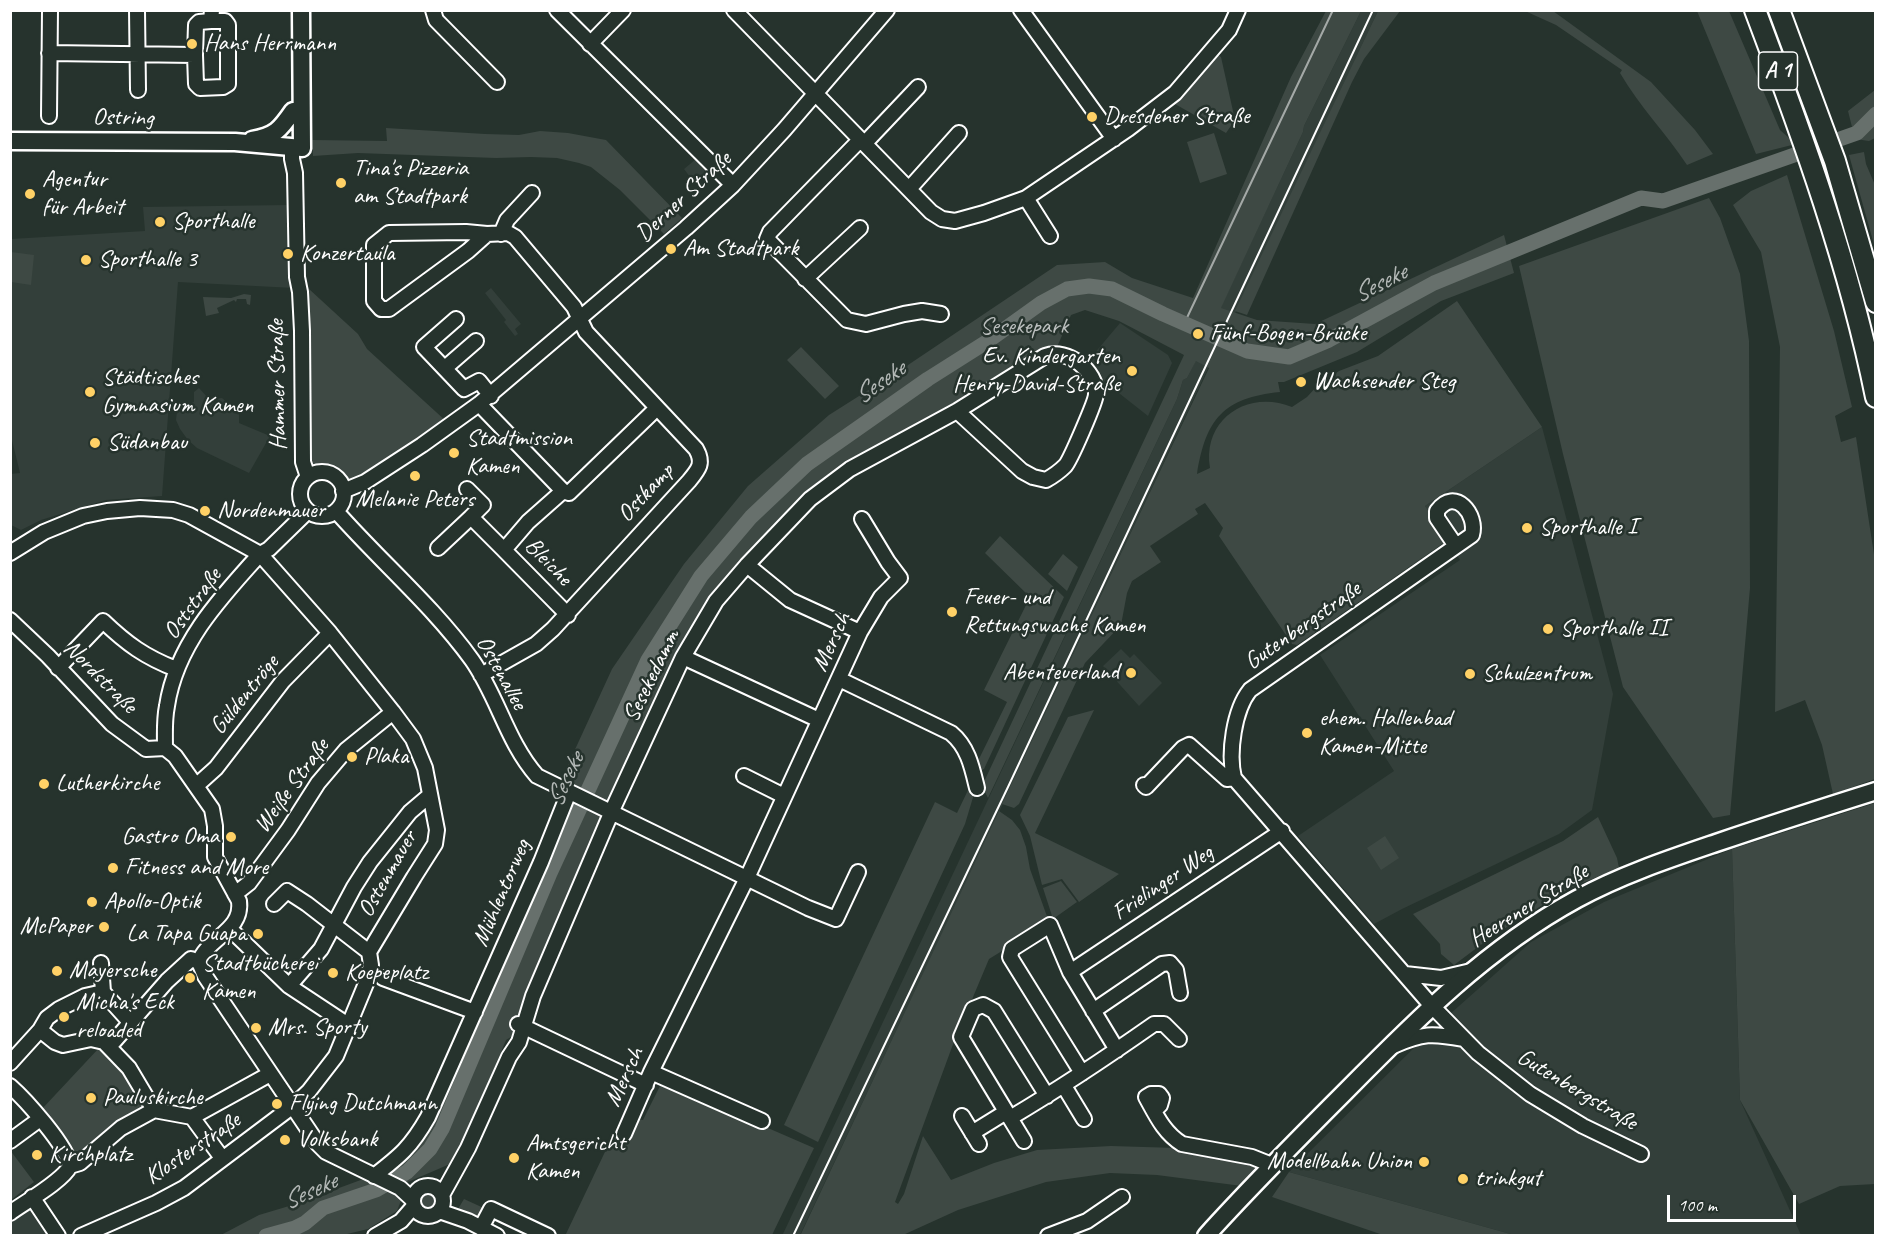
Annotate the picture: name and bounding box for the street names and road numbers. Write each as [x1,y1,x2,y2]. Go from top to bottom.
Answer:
road number: A 1 [1758,52,1798,90]
street label: Ostring [92,103,154,133]
street label: Derner Straße [630,145,738,249]
street label: Hammer Straße [262,319,294,451]
street label: Ostkamp [612,458,680,528]
street label: Bleiche [518,532,578,592]
street label: Oststraße [158,563,228,645]
street label: Gutenbergstraße [1239,575,1367,677]
street label: Mersch [806,608,858,676]
street label: Sesekedamm [617,625,687,727]
street label: Ostenallee [469,631,533,715]
street label: Nordstraße [57,634,143,720]
street label: Güldentröge [204,649,286,741]
street label: Weiße Straße [248,733,336,839]
street label: Ostenmauer [352,826,424,922]
street label: Mühlentorweg [467,835,537,951]
street label: Frielinger Weg [1107,839,1219,927]
street label: Heerener Straße [1464,858,1594,954]
street label: Mersch [599,1043,651,1111]
street label: Gutenbergstraße [1512,1043,1642,1137]
street label: Klosterstraße [140,1107,246,1191]

